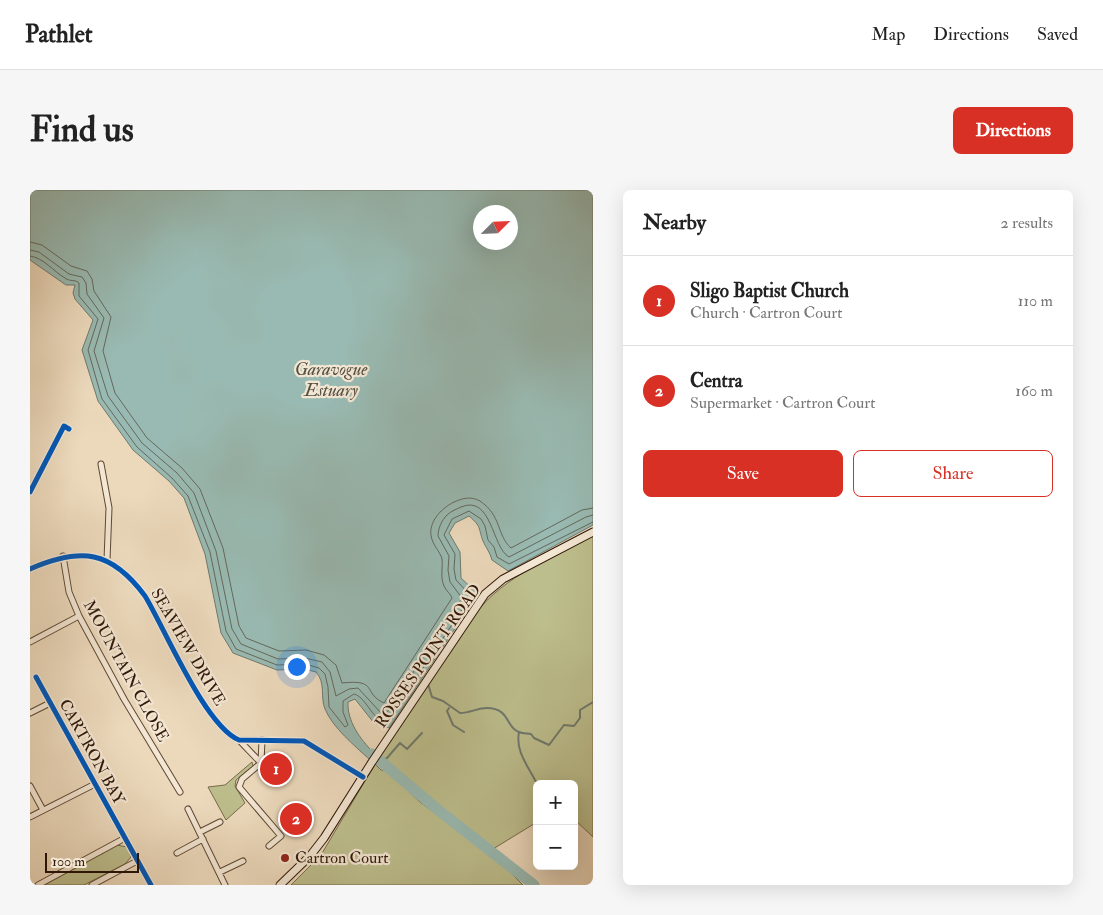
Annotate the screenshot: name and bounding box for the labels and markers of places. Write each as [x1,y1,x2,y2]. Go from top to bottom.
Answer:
pin: 1 [260,750,292,788]
pin: 2 [280,800,312,838]
place label: Cartron Court [295,848,388,868]
marker: Cartron Court [279,852,291,864]

